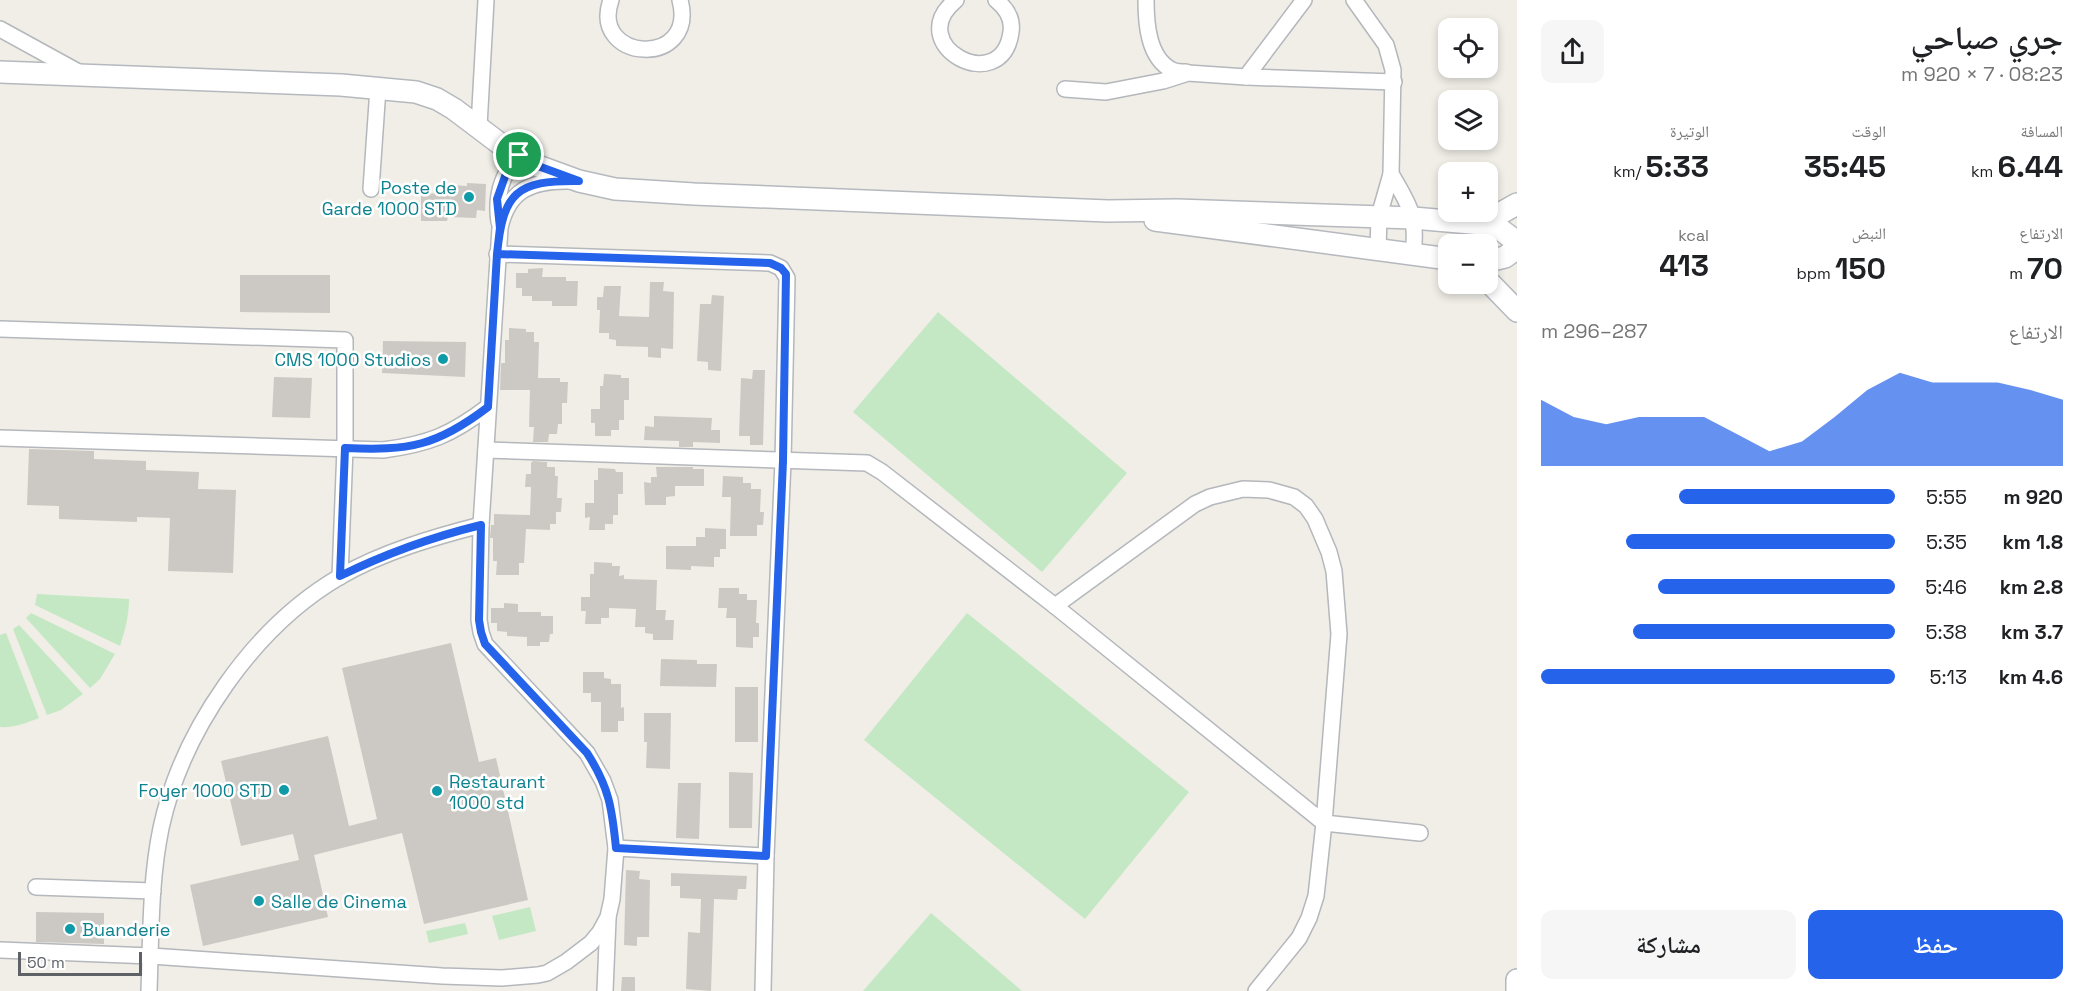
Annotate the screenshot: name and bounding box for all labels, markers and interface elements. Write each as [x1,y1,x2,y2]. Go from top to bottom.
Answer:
text: جري صباحي [1911,17,2063,59]
map controls [1438,18,1498,294]
button: locate [1438,18,1498,78]
button: share [1541,20,1604,83]
text: 08:23 · 7 × 920 m [1901,61,2063,87]
button: layers [1438,90,1498,150]
text: الوتيرة [1670,121,1709,142]
text: الوقت [1852,121,1886,142]
text: المسافة [2021,121,2063,142]
pin [493,129,544,180]
icon: arrive [502,138,535,171]
text: 5:33 [1646,147,1709,186]
text: 35:45 [1804,147,1886,186]
text: 6.44 [1997,147,2063,186]
text: /km [1613,161,1646,182]
text: km [1971,161,1997,182]
button: + [1438,162,1498,222]
place label: Poste de Garde 1000 STD [322,176,457,220]
marker: Poste de Garde 1000 STD [462,190,476,204]
text: النبض [1852,223,1886,244]
text: الارتفاع [2019,223,2063,244]
text: kcal [1678,225,1709,246]
button: − [1438,234,1498,294]
text: 413 [1659,246,1709,285]
text: 150 [1835,249,1886,288]
text: 70 [2027,249,2063,288]
text: bpm [1797,263,1835,284]
text: m [2009,263,2027,284]
text: 287–296 m [1541,318,1648,344]
text: الارتفاع [2008,319,2063,345]
place label: CMS 1000 Studios [275,348,431,371]
marker: CMS 1000 Studios [436,352,450,366]
text: 5:55 [1926,484,1967,510]
text: 920 m [2004,484,2063,510]
text: 5:35 [1926,529,1967,555]
text: 1.8 km [2003,529,2063,555]
text: 5:46 [1925,574,1967,600]
text: 2.8 km [2000,574,2063,600]
text: 5:38 [1925,619,1967,645]
text: 3.7 km [2001,619,2063,645]
text: 5:13 [1930,664,1967,690]
text: 4.6 km [1999,664,2063,690]
place label: Restaurant 1000 std [449,770,546,814]
place label: Foyer 1000 STD [138,779,272,802]
marker: Foyer 1000 STD [277,783,291,797]
marker: Restaurant 1000 std [430,784,444,798]
place label: Salle de Cinema [271,890,407,913]
marker: Salle de Cinema [252,894,266,908]
button: مشاركة [1541,910,1796,979]
button: حفظ [1808,910,2063,979]
place label: Buanderie [82,918,170,941]
marker: Buanderie [63,922,77,936]
scale bar [18,949,142,976]
text: 50 m [27,952,65,973]

